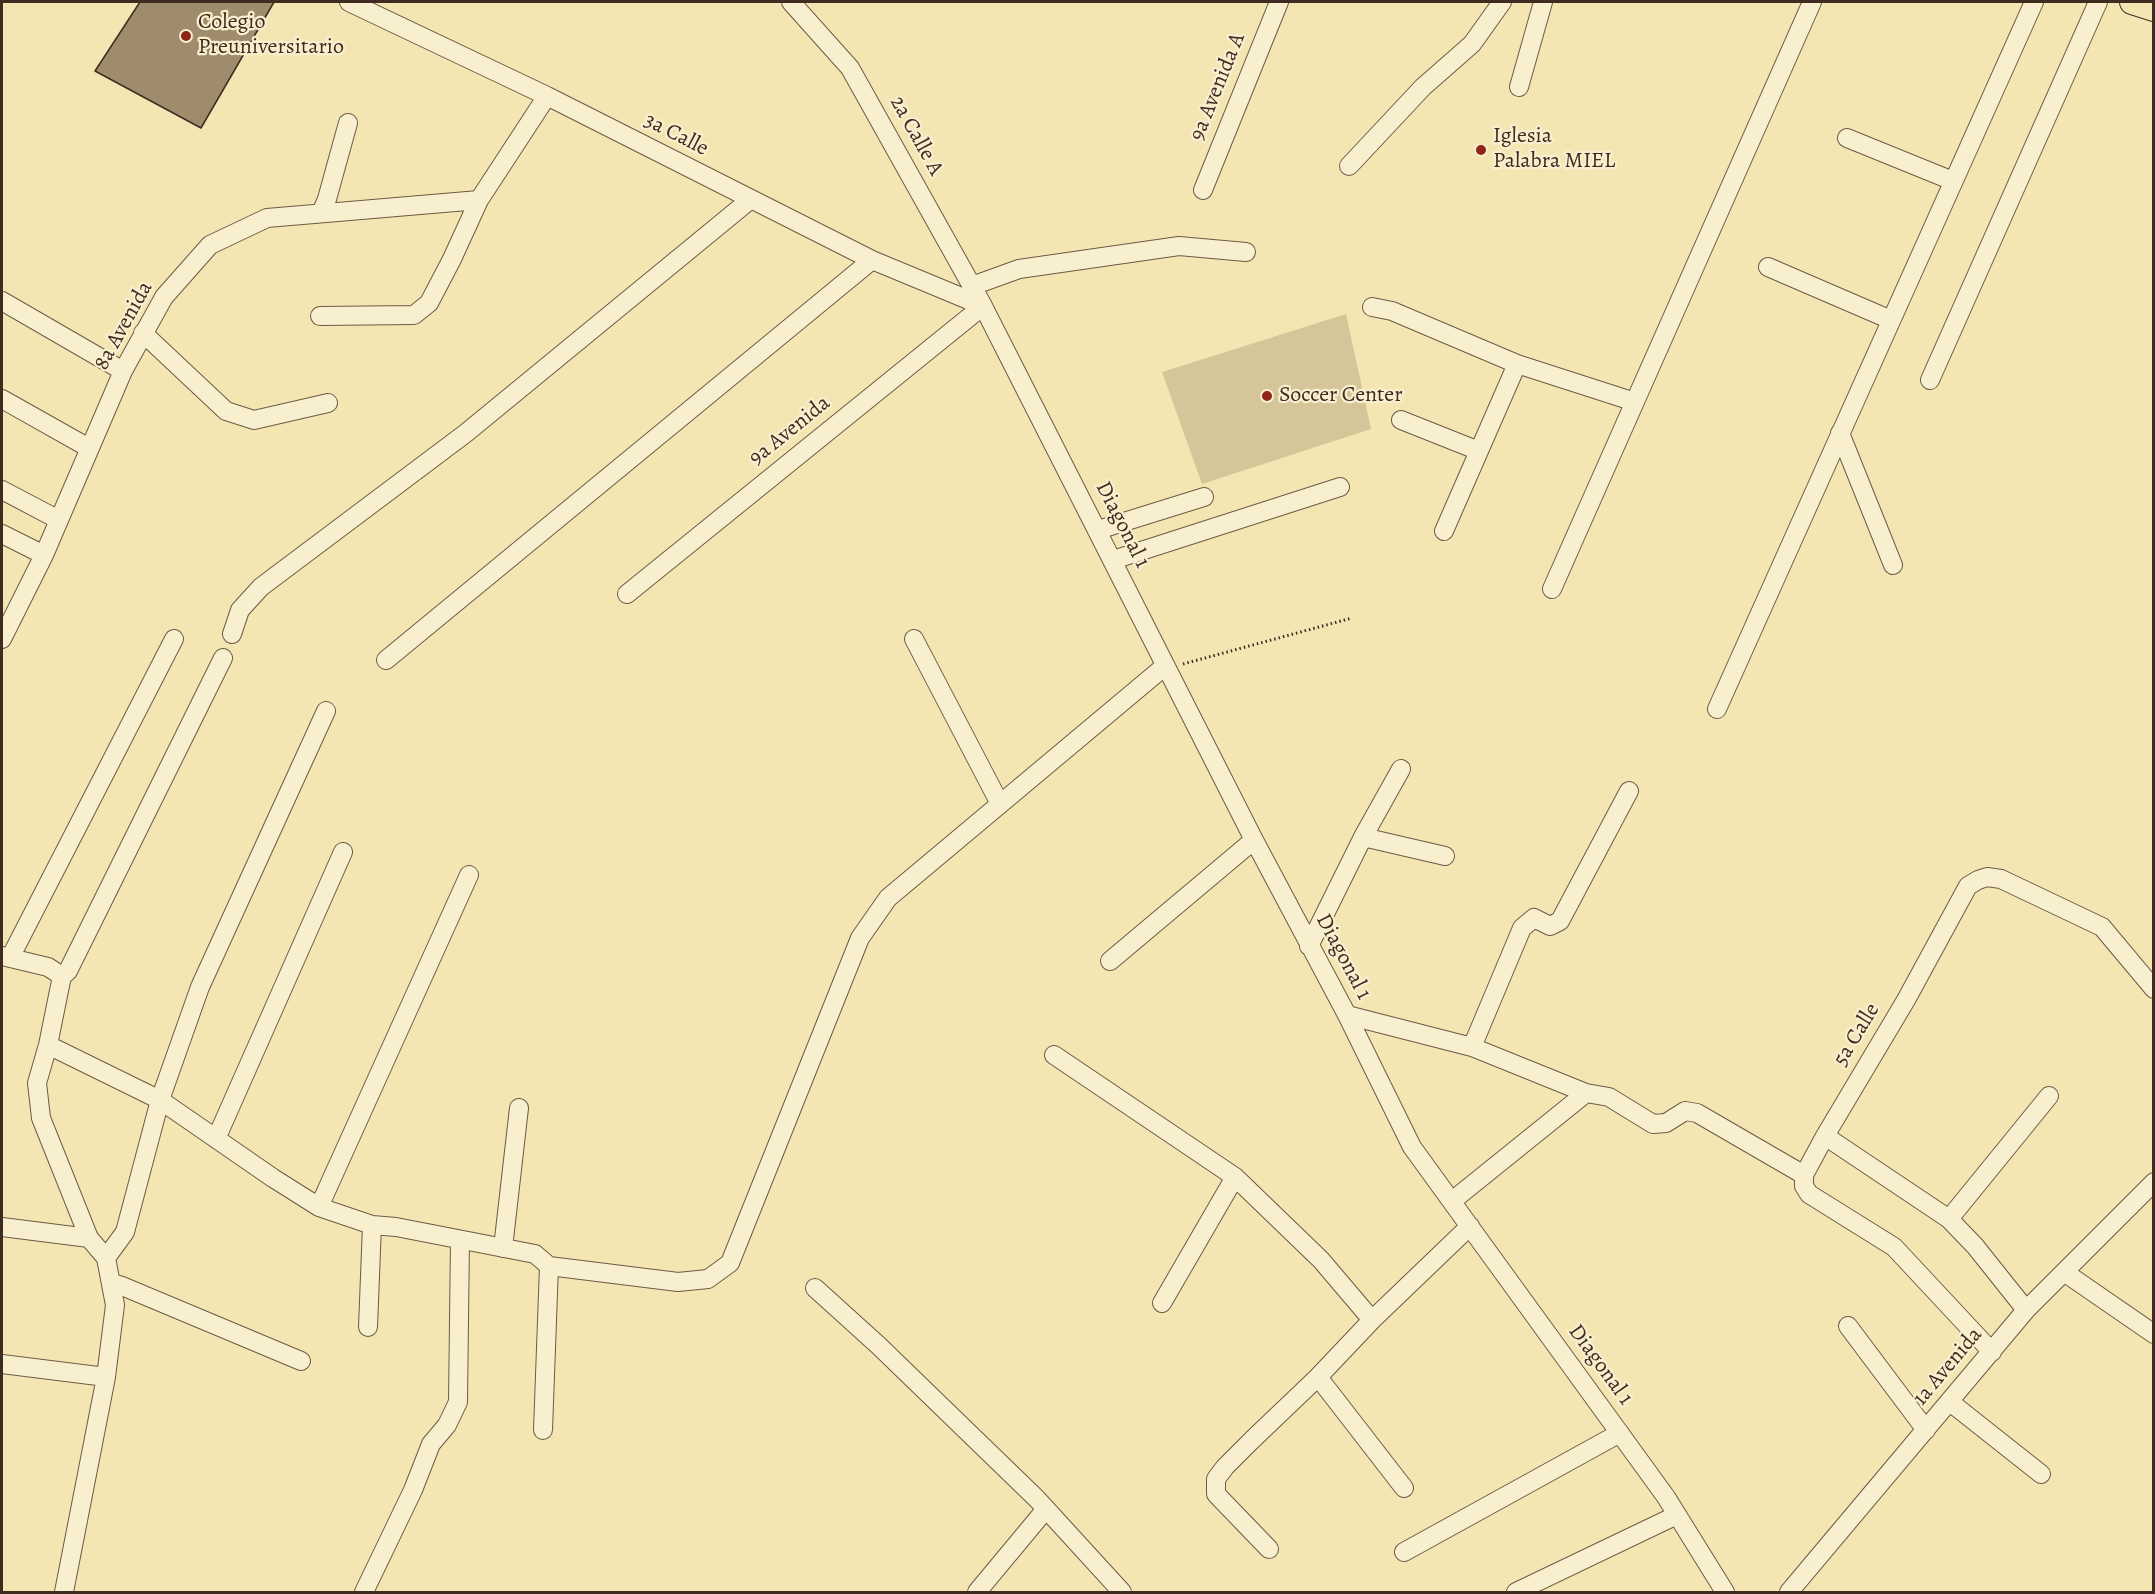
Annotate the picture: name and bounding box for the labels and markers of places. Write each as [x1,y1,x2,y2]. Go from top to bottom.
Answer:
place label: Colegio Preuniversitario [198,10,344,62]
marker: Colegio Preuniversitario [179,29,193,43]
place label: Iglesia Palabra MIEL [1493,124,1615,176]
marker: Iglesia Palabra MIEL [1474,143,1488,157]
place label: Soccer Center [1279,383,1403,409]
marker: Soccer Center [1260,389,1274,403]

